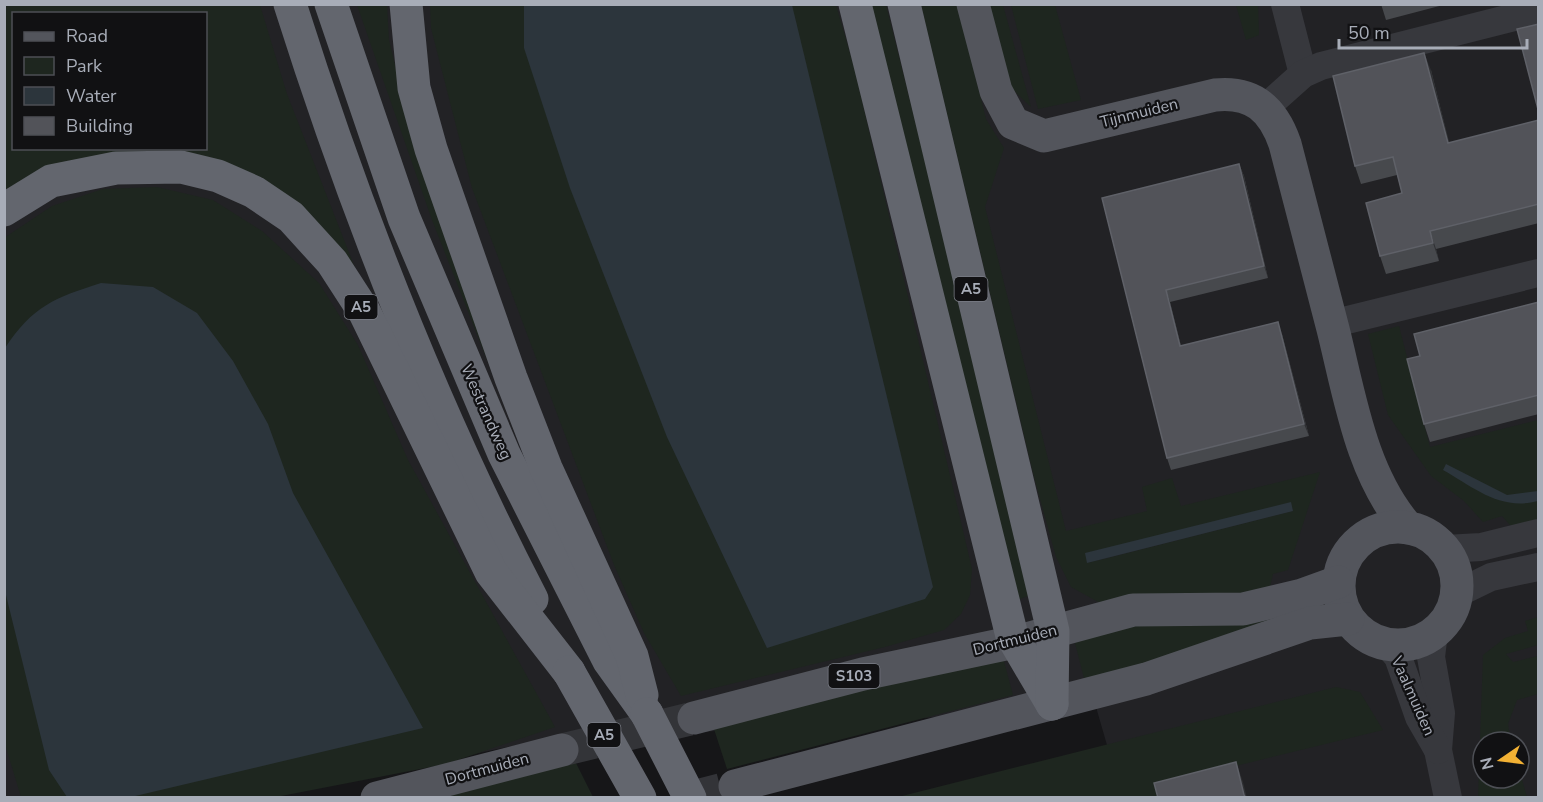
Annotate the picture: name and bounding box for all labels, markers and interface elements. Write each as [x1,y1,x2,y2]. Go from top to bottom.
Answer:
legend [12,12,207,150]
scale bar [1339,12,1526,50]
text: 50 m [1348,21,1390,45]
text: Road [66,24,108,48]
text: Park [66,54,103,78]
text: Water [66,84,117,108]
street label: Tijnmuiden [1098,93,1180,133]
text: Building [66,114,133,138]
road number: A5 [954,277,988,301]
road number: A5 [344,295,378,319]
street label: Westrandweg [455,361,517,463]
street label: Dortmuiden [971,619,1059,661]
street label: Vaalmuiden [1385,652,1440,739]
road number: S103 [828,664,880,688]
road number: A5 [588,723,620,747]
north arrow [1471,730,1531,790]
street label: Dortmuiden [443,747,531,791]
text: N [1475,755,1500,772]

